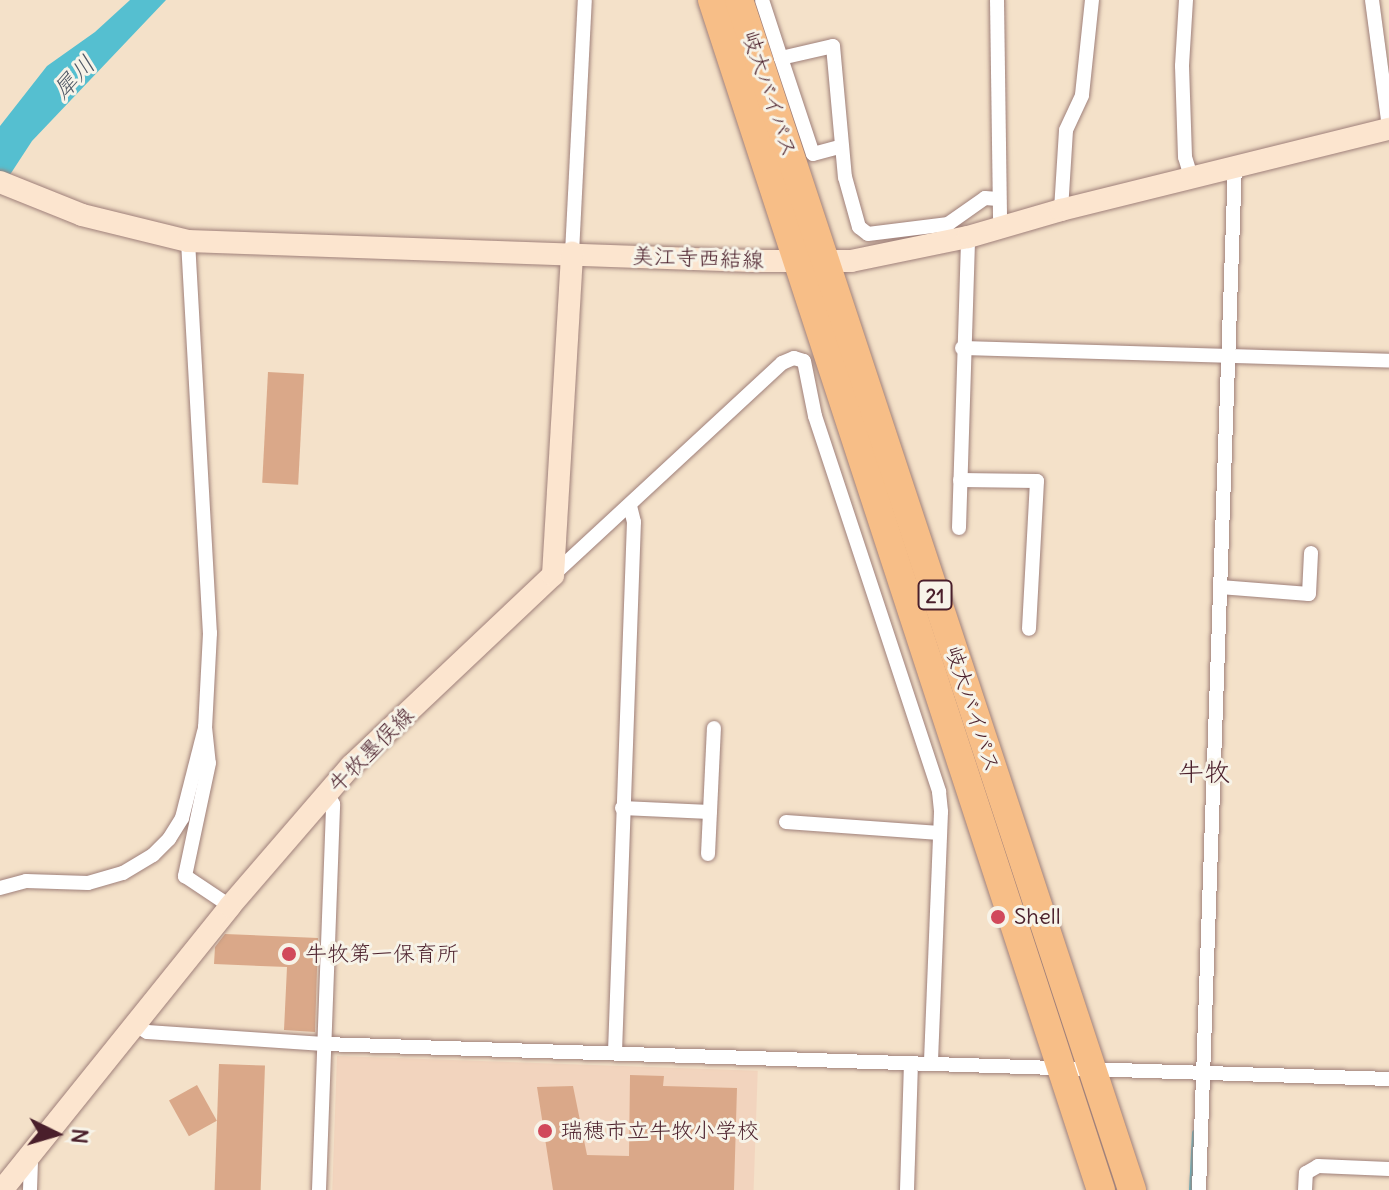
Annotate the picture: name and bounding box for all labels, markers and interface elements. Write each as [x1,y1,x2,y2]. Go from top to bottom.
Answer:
street label: 岐大バイパス [737,27,803,161]
water label: 犀川 [47,50,101,104]
street label: 美江寺西結線 [632,243,764,273]
road number: 21 [917,579,953,611]
street label: 岐大バイパス [940,642,1006,776]
street label: 牛牧墨俣線 [323,702,419,798]
district label: 牛牧 [1178,756,1230,788]
place label: Shell [1014,904,1061,930]
marker: Shell [989,908,1007,926]
place label: 牛牧第一保育所 [305,941,459,967]
marker: 牛牧第一保育所 [280,945,298,963]
north arrow [16,1094,96,1174]
place label: 瑞穂市立牛牧小学校 [561,1118,759,1144]
marker: 瑞穂市立牛牧小学校 [536,1122,554,1140]
text: N [65,1127,95,1145]

